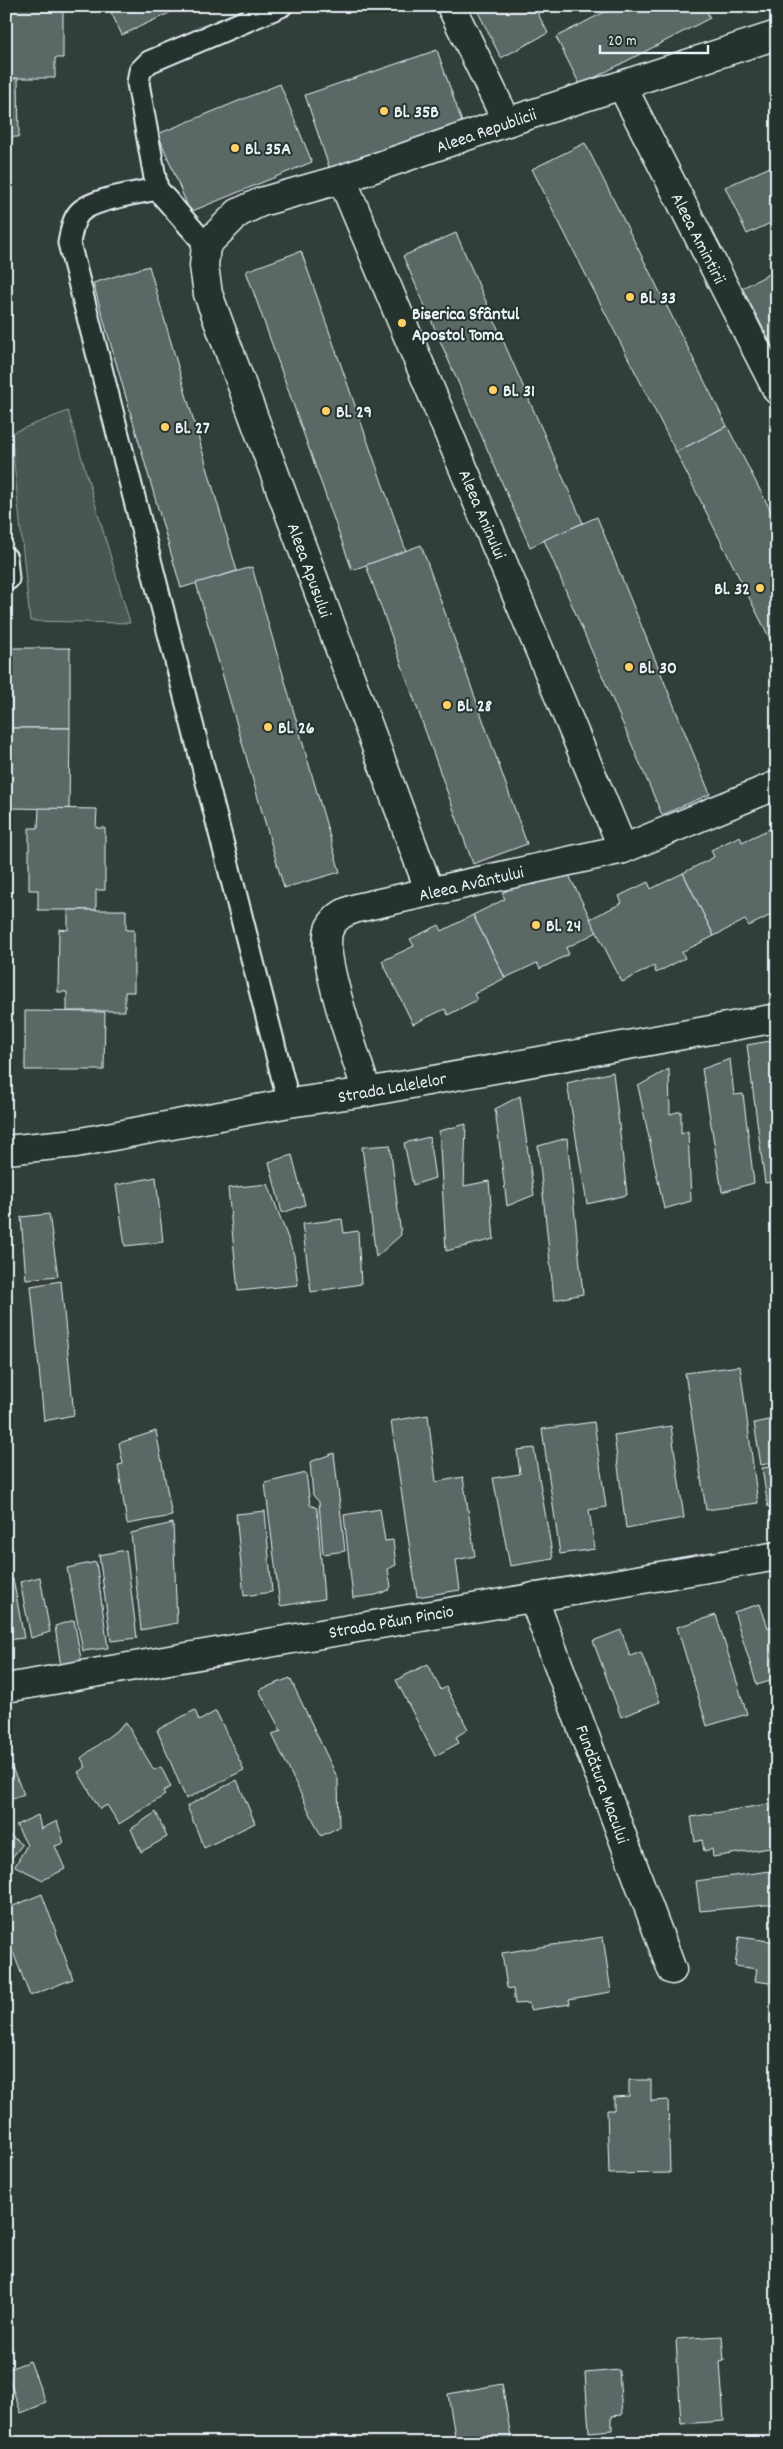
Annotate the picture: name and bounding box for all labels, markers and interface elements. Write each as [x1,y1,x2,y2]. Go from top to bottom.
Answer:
scale bar [600,22,708,54]
text: 20 m [608,31,636,53]
place label: Bl. 35B [394,101,439,126]
street label: Aleea Republicii [433,104,540,161]
marker: Bl. 35B [378,105,390,117]
place label: Bl. 35A [245,138,291,163]
marker: Bl. 35A [229,142,241,154]
street label: Aleea Amintirii [663,189,731,289]
place label: Bl. 33 [640,287,676,312]
marker: Bl. 33 [624,291,636,303]
place label: Biserica Sfântul Apostol Toma [412,303,520,349]
marker: Biserica Sfântul Apostol Toma [396,317,408,329]
place label: Bl. 31 [503,380,535,405]
marker: Bl. 31 [487,384,499,396]
place label: Bl. 29 [336,401,372,426]
marker: Bl. 29 [320,405,332,417]
place label: Bl. 27 [175,417,210,442]
marker: Bl. 27 [159,421,171,433]
street label: Aleea Aninului [451,466,511,564]
street label: Aleea Apusului [279,520,336,622]
place label: Bl. 32 [714,578,750,603]
marker: Bl. 32 [754,582,766,594]
place label: Bl. 30 [639,657,677,682]
marker: Bl. 30 [623,661,635,673]
place label: Bl. 28 [457,695,492,720]
marker: Bl. 28 [441,699,453,711]
place label: Bl. 26 [278,717,315,742]
marker: Bl. 26 [262,721,274,733]
street label: Aleea Avântului [417,861,526,910]
place label: Bl. 24 [546,915,581,940]
marker: Bl. 24 [530,919,542,931]
street label: Strada Lalelelor [336,1068,449,1111]
street label: Strada Păun Pincio [327,1600,456,1647]
street label: Fundătura Macului [568,1722,634,1848]

